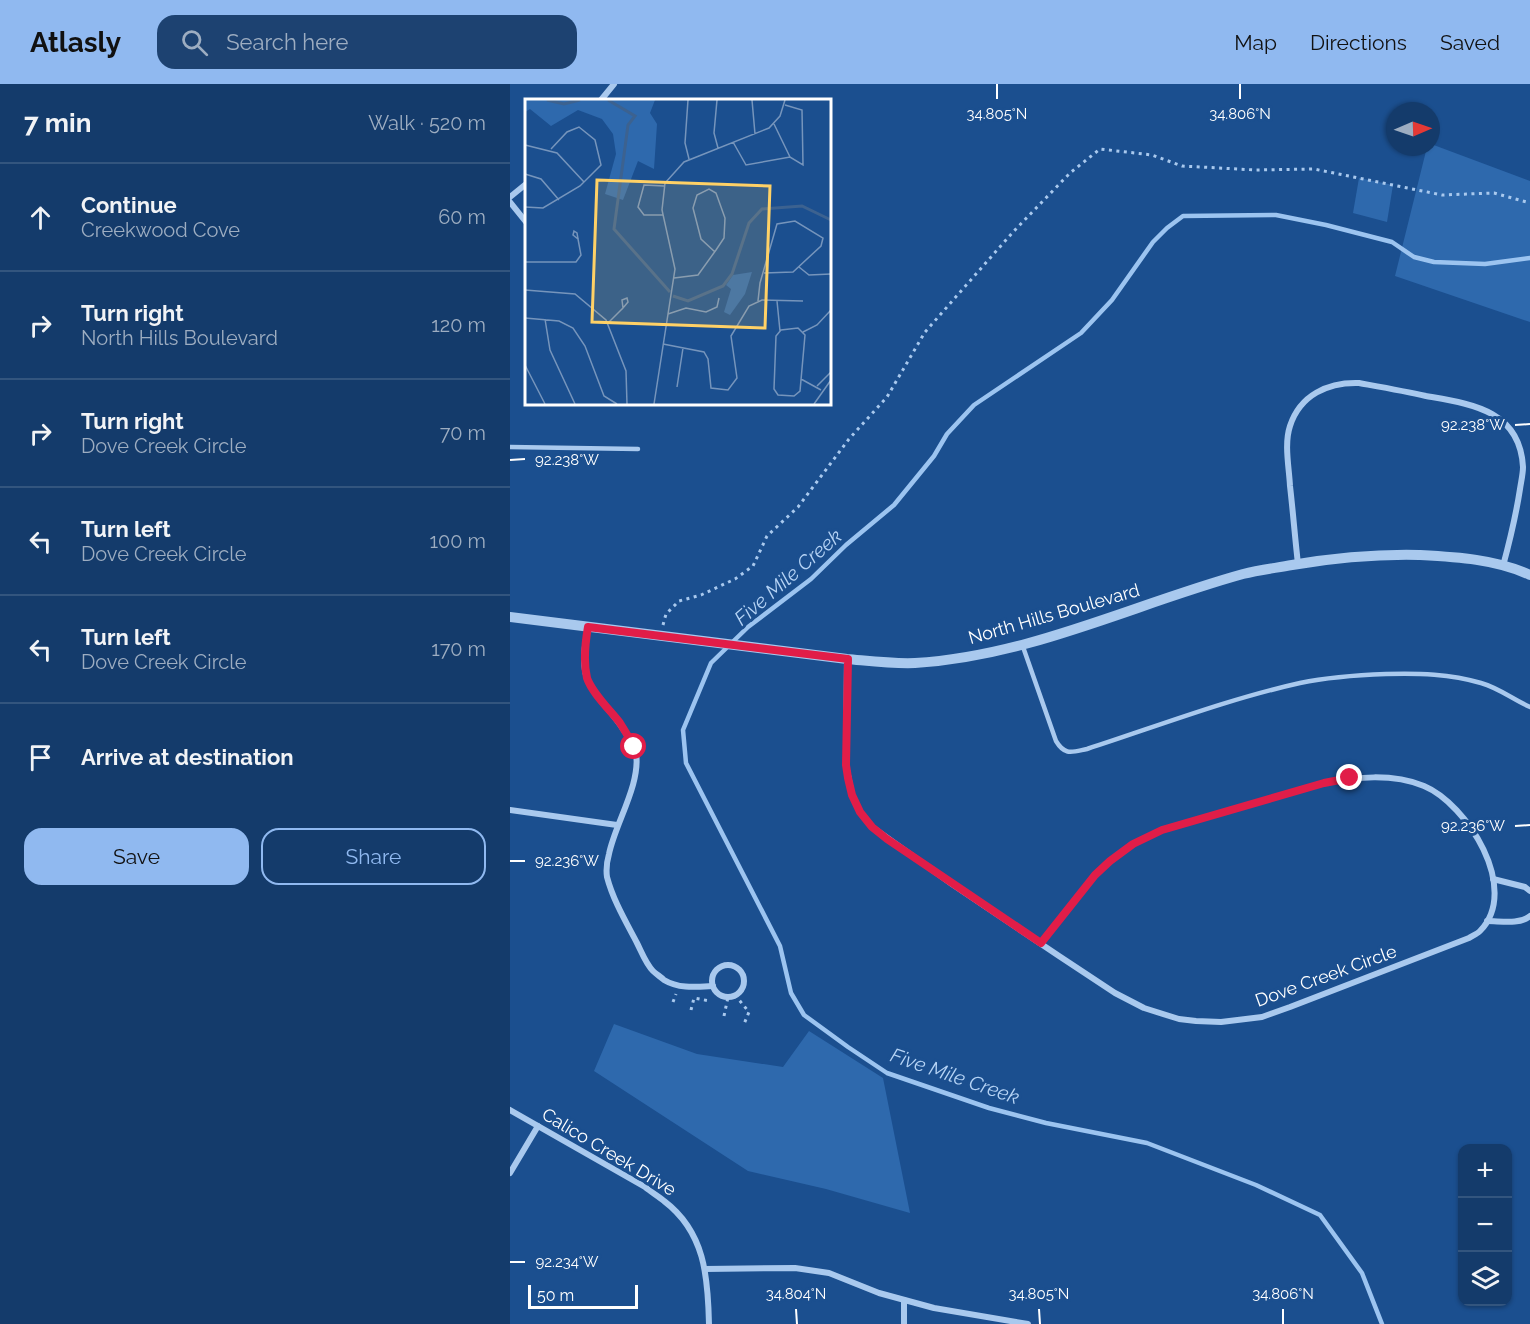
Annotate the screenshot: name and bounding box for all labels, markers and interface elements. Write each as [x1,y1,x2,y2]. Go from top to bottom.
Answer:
search box [157,15,577,69]
text: Atlasly [30,26,121,59]
icon: search [178,26,211,59]
text: Search here [226,29,348,55]
text: Map [1234,30,1277,55]
text: Directions [1310,30,1407,55]
text: Saved [1440,30,1500,55]
inset map [525,99,831,405]
north arrow [1386,102,1440,156]
text: 34.805°N [967,105,1027,123]
text: 34.806°N [1209,105,1271,123]
text: 7 min [24,108,91,138]
text: Walk · 520 m [368,111,486,135]
text: Continue [81,192,177,218]
icon: ahead [24,201,57,234]
text: 60 m [438,205,486,229]
text: Creekwood Cove [81,218,240,242]
text: Turn right [81,300,184,326]
icon: right [24,309,57,342]
text: 120 m [431,313,486,337]
text: North Hills Boulevard [81,326,278,350]
text: Turn right [81,408,184,434]
text: 92.238°W [1441,416,1505,434]
icon: right [24,417,57,450]
text: 70 m [440,421,486,445]
text: Dove Creek Circle [81,434,247,458]
text: 92.238°W [535,451,599,469]
text: Turn left [81,516,171,542]
water label: Five Mile Creek [729,524,847,630]
icon: left [24,525,57,558]
text: 100 m [429,529,486,553]
text: Dove Creek Circle [81,542,247,566]
street label: North Hills Boulevard [966,579,1142,648]
text: Turn left [81,624,171,650]
icon: left [24,633,57,666]
text: 170 m [431,637,486,661]
text: Dove Creek Circle [81,650,247,674]
route start [620,733,646,759]
icon: arrive [24,741,57,774]
text: Arrive at destination [81,744,294,770]
route end [1336,764,1362,790]
text: 92.236°W [1441,817,1505,835]
button: Save [24,828,249,885]
button: Share [261,828,486,885]
text: 92.236°W [535,852,599,870]
street label: Dove Creek Circle [1252,940,1400,1011]
water label: Five Mile Creek [887,1043,1023,1109]
street label: Calico Creek Drive [538,1103,680,1200]
map controls [1458,1144,1512,1306]
button: + [1458,1144,1512,1198]
button: − [1458,1198,1512,1252]
button: layers [1458,1252,1512,1306]
text: 92.234°W [536,1253,599,1271]
scale bar [528,1282,638,1310]
text: 34.804°N [766,1285,826,1303]
text: 34.805°N [1009,1285,1069,1303]
text: 34.806°N [1252,1285,1314,1303]
text: 50 m [537,1286,574,1305]

